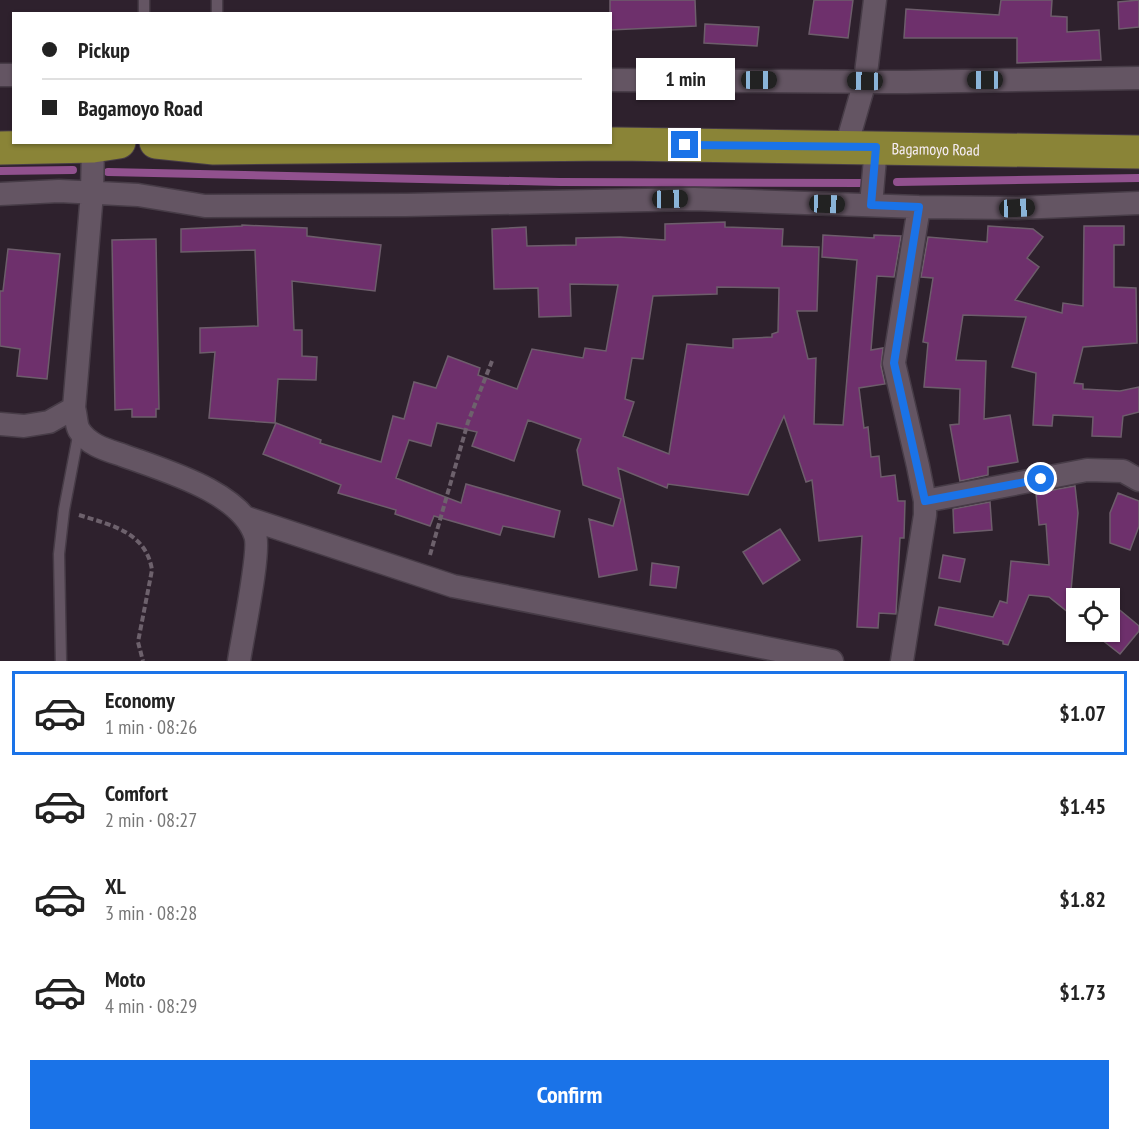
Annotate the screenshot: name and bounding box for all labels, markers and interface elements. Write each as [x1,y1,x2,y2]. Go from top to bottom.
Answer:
text: Pickup [78,36,130,64]
callout: 1 min [636,58,734,100]
text: 1 min [665,66,706,92]
car [741,71,777,89]
car [967,71,1003,89]
car [847,72,883,90]
text: Bagamoyo Road [78,94,203,122]
route end [671,131,698,158]
street label: Bagamoyo Road [891,138,980,160]
car [652,190,688,208]
car [809,194,845,214]
car [999,198,1035,218]
route start [1027,465,1054,492]
map controls [1066,588,1120,642]
button: locate [1066,588,1120,642]
icon: car [33,686,87,740]
text: Economy [105,686,175,714]
text: $1.07 [1059,699,1106,727]
text: 1 min · 08:26 [105,714,197,740]
icon: car [33,779,87,833]
text: Comfort [105,779,168,807]
text: $1.45 [1059,792,1106,820]
text: 2 min · 08:27 [105,807,197,833]
icon: car [33,872,87,926]
text: XL [105,872,126,900]
text: $1.82 [1059,885,1106,913]
text: 3 min · 08:28 [105,900,197,926]
icon: car [33,965,87,1019]
text: Moto [105,965,146,993]
text: $1.73 [1059,978,1106,1006]
text: 4 min · 08:29 [105,993,197,1019]
button: Confirm [30,1060,1109,1129]

